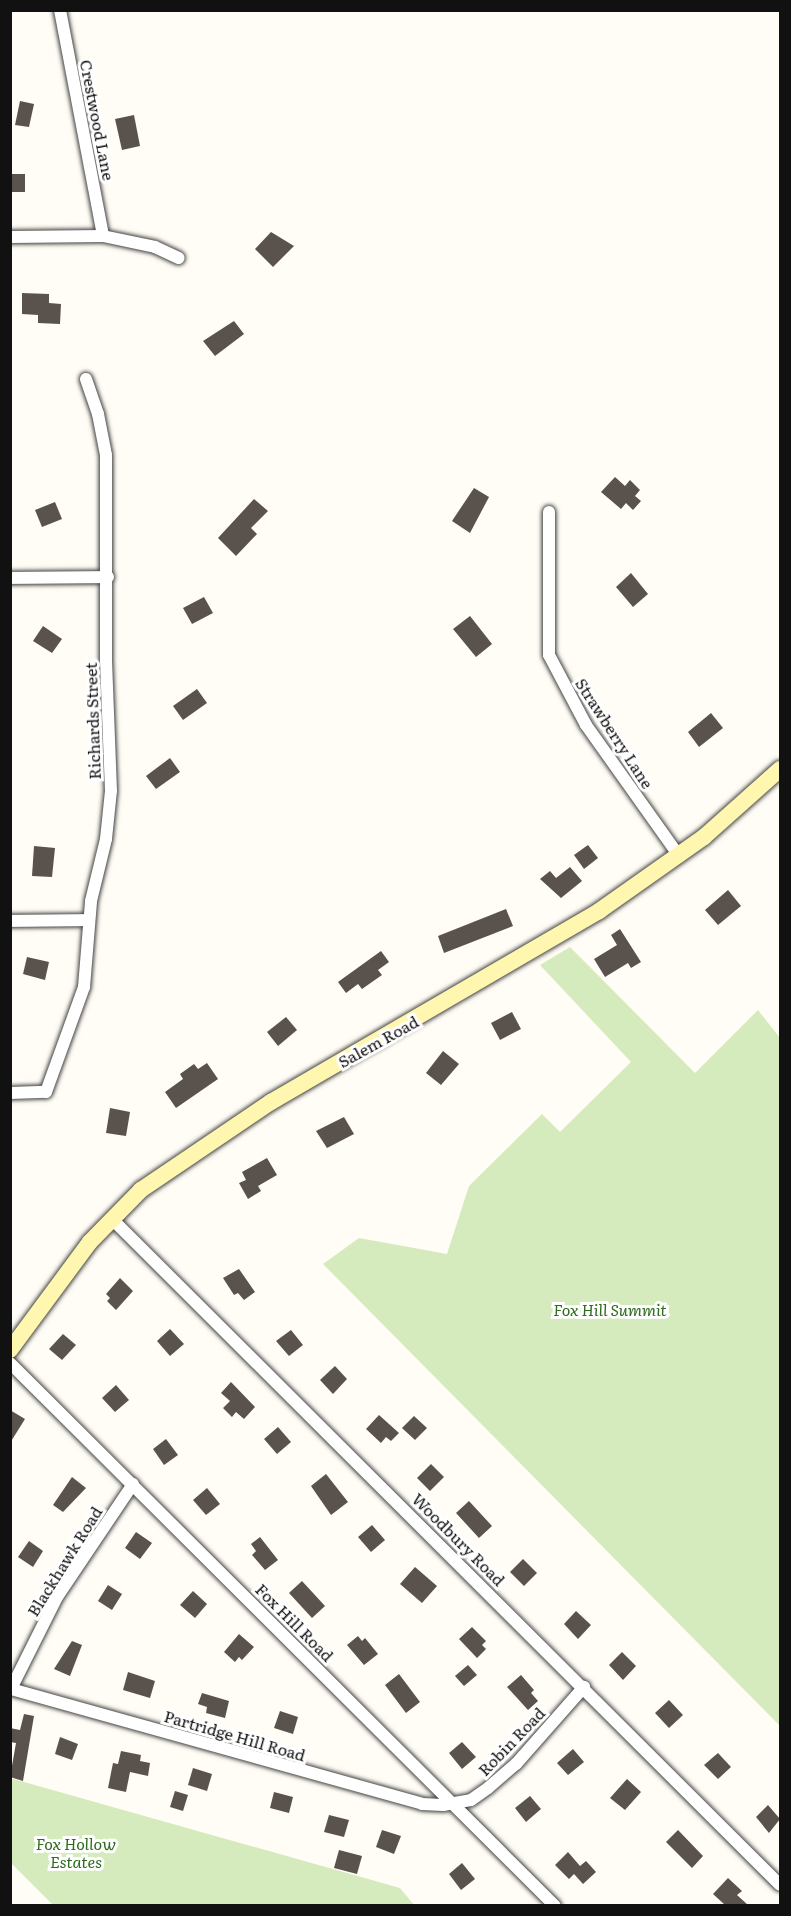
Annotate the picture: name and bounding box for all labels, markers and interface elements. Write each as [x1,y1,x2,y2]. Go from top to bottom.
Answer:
street label: Crestwood Lane [77,58,119,182]
street label: Richards Street [80,662,104,780]
street label: Strawberry Lane [572,674,658,792]
street label: Salem Road [334,1011,422,1071]
park label: Fox Hill Summit [553,1299,667,1319]
street label: Woodbury Road [409,1489,509,1589]
street label: Blackhawk Road [23,1503,105,1619]
street label: Fox Hill Road [252,1579,338,1665]
street label: Robin Road [474,1703,548,1779]
street label: Partridge Hill Road [162,1706,308,1764]
park label: Fox Hollow Estates [36,1833,116,1871]

